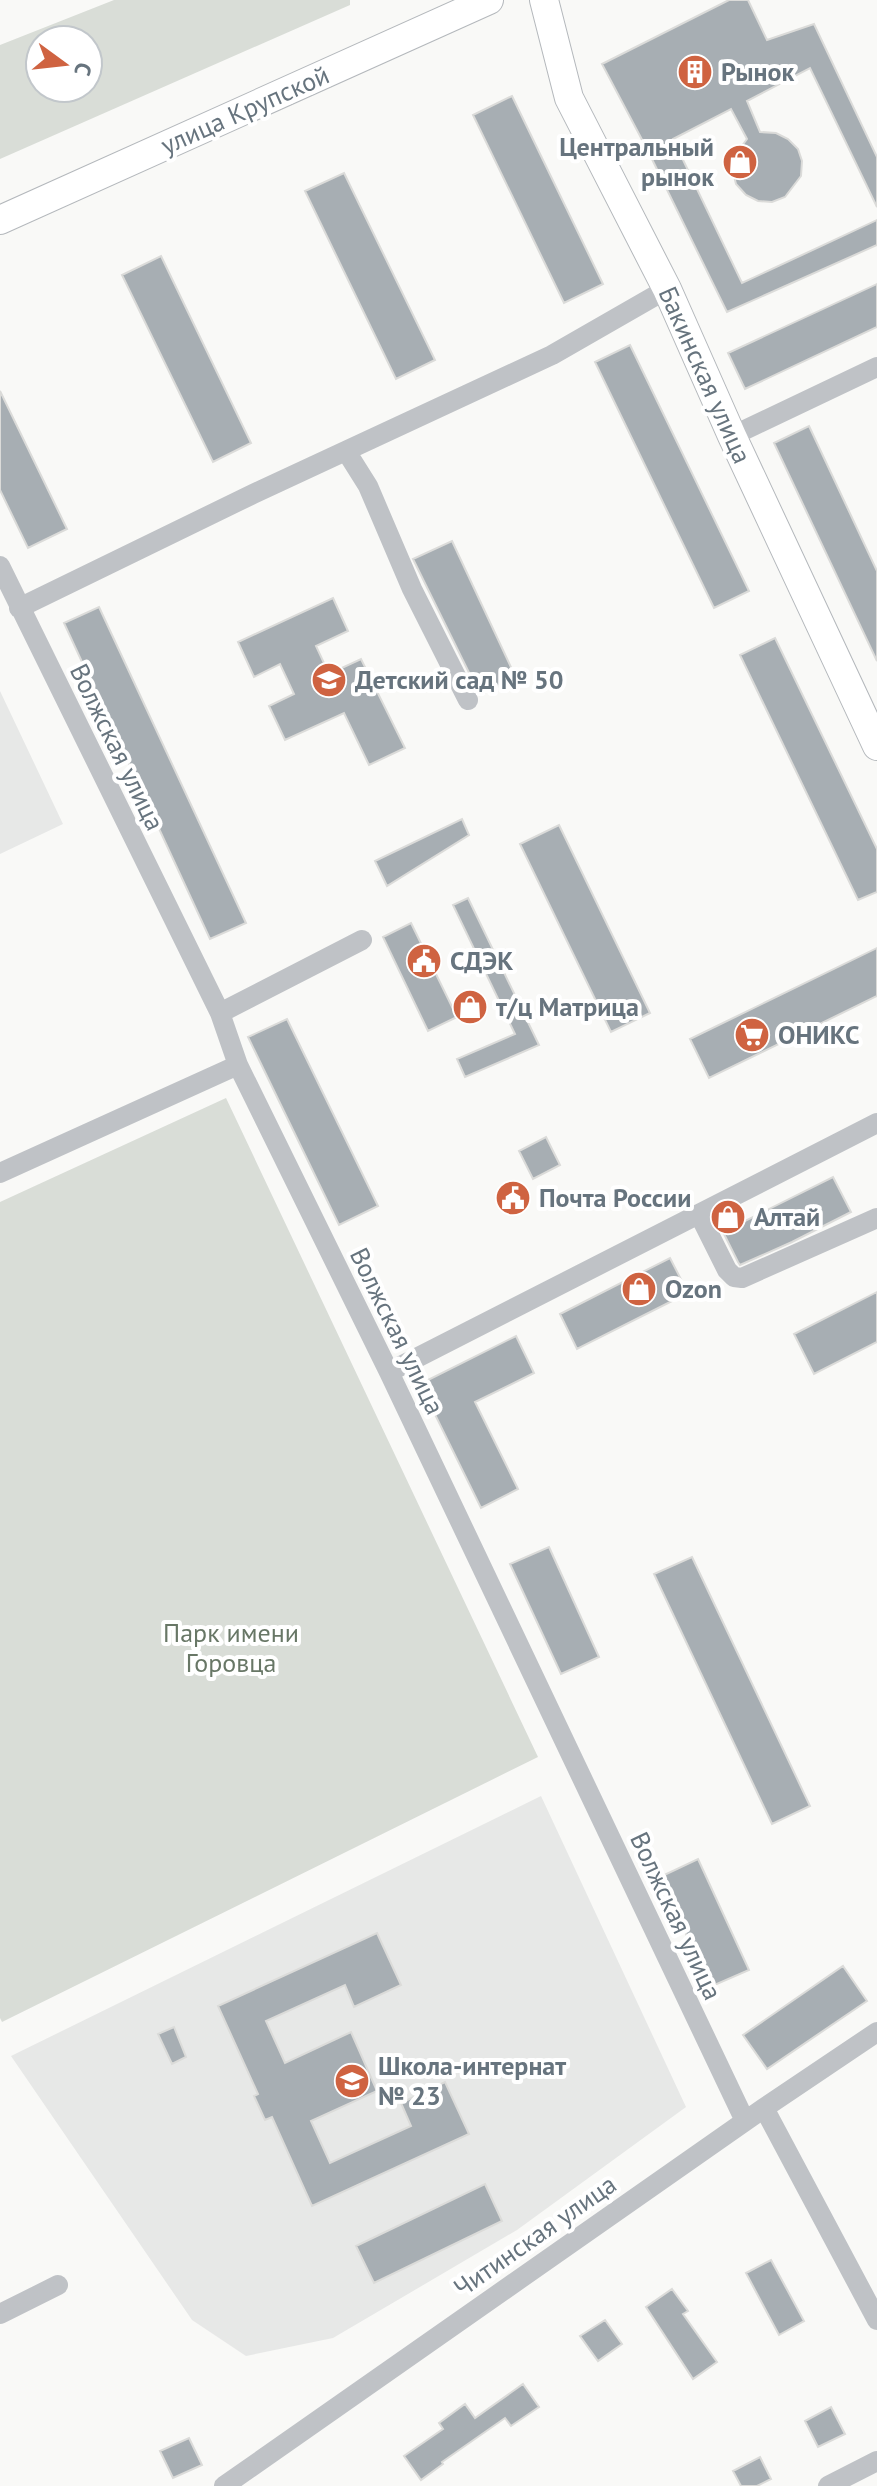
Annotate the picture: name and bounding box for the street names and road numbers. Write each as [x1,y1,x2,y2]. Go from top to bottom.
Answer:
street label: улица Крупской [156,58,334,161]
street label: Бакинская улица [652,281,759,468]
street label: Волжская улица [63,658,172,836]
street label: Волжская улица [343,1242,452,1420]
street label: Волжская улица [623,1827,730,2005]
street label: Читинская улица [447,2167,622,2304]

